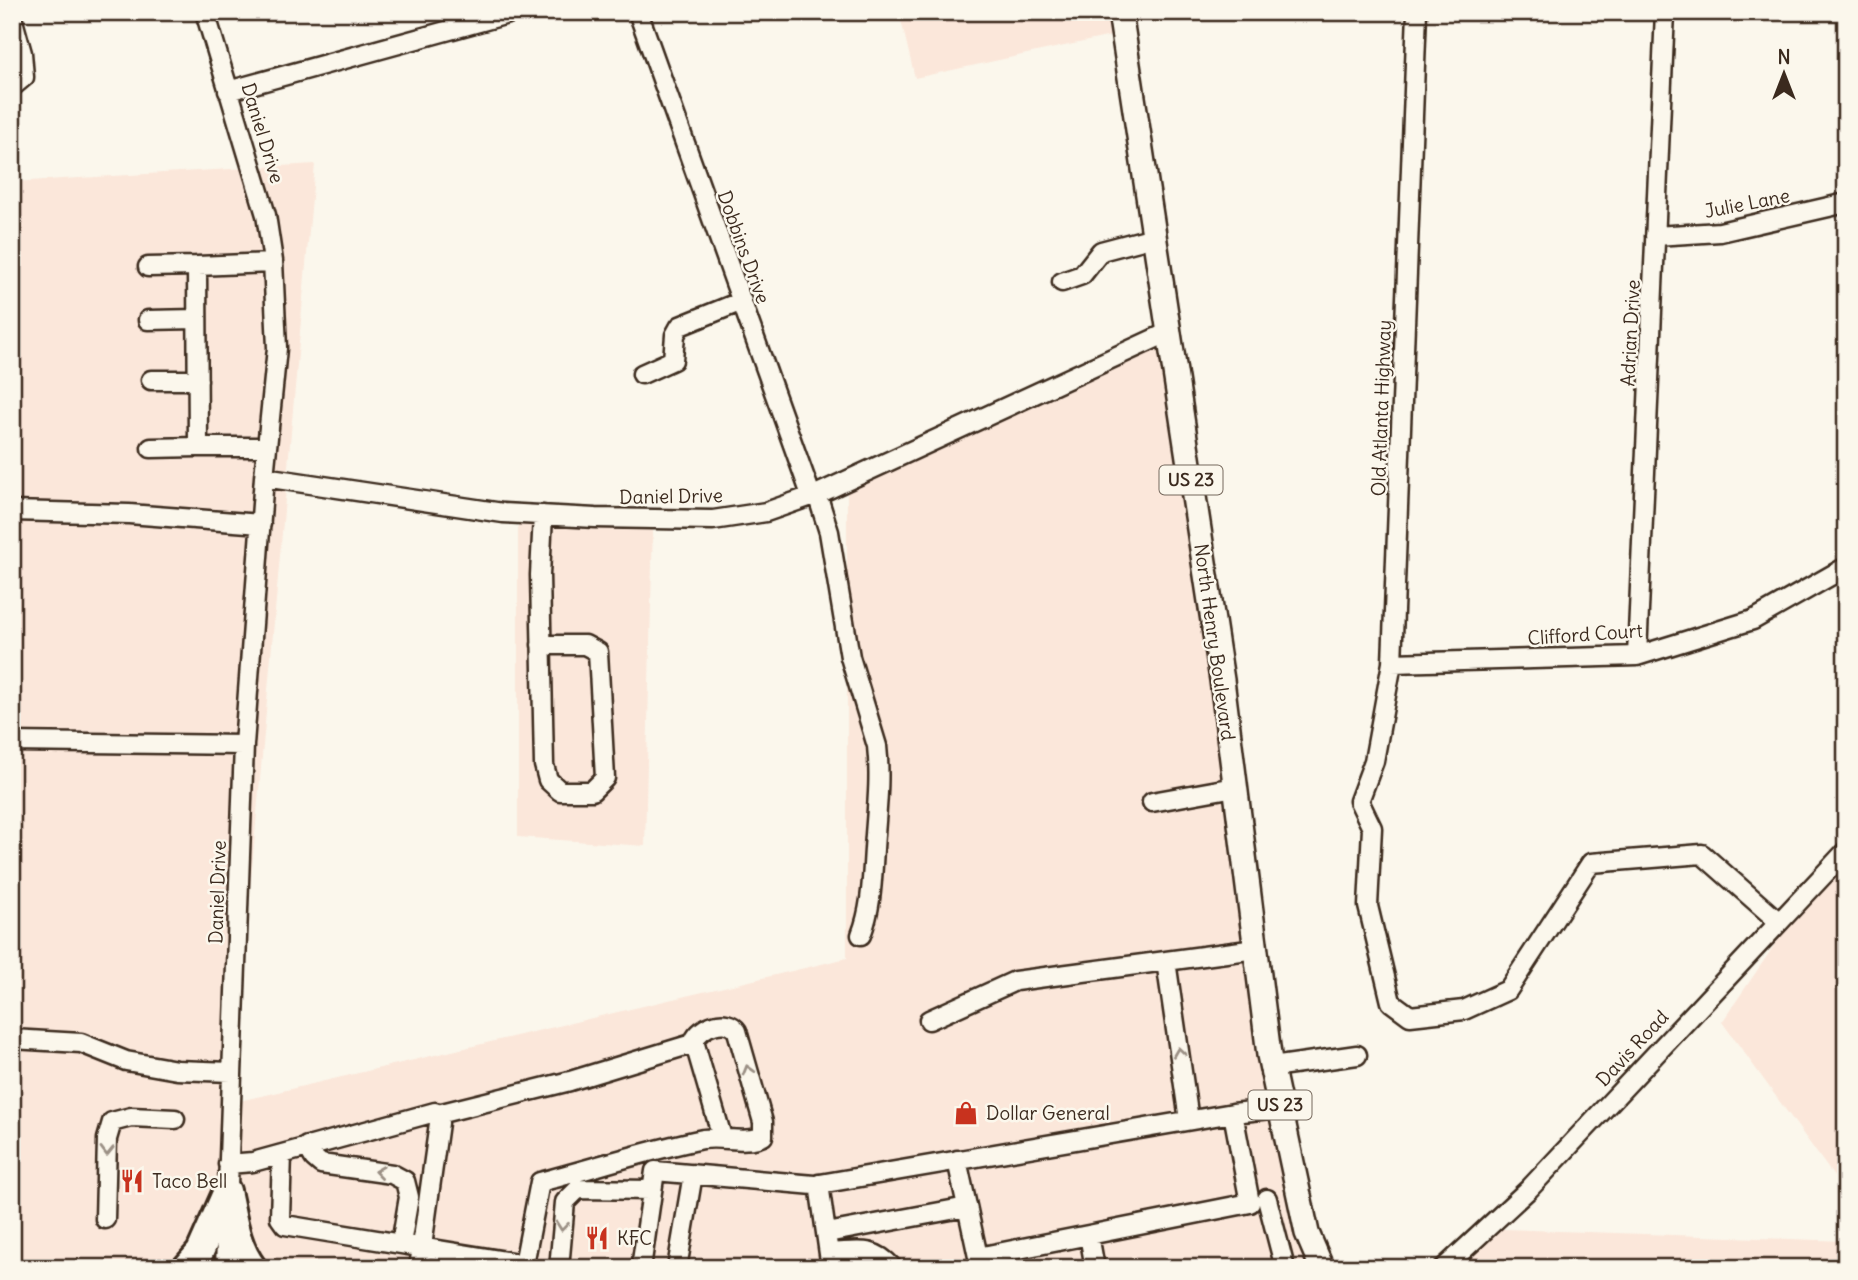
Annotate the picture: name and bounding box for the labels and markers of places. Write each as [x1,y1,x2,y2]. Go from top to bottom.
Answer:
shop icon: Dollar General [952,1099,980,1127]
place label: Dollar General [986,1101,1110,1125]
restaurant icon: Taco Bell [118,1167,146,1195]
place label: Taco Bell [152,1169,227,1193]
restaurant icon: KFC [583,1224,611,1252]
place label: KFC [617,1226,652,1250]

